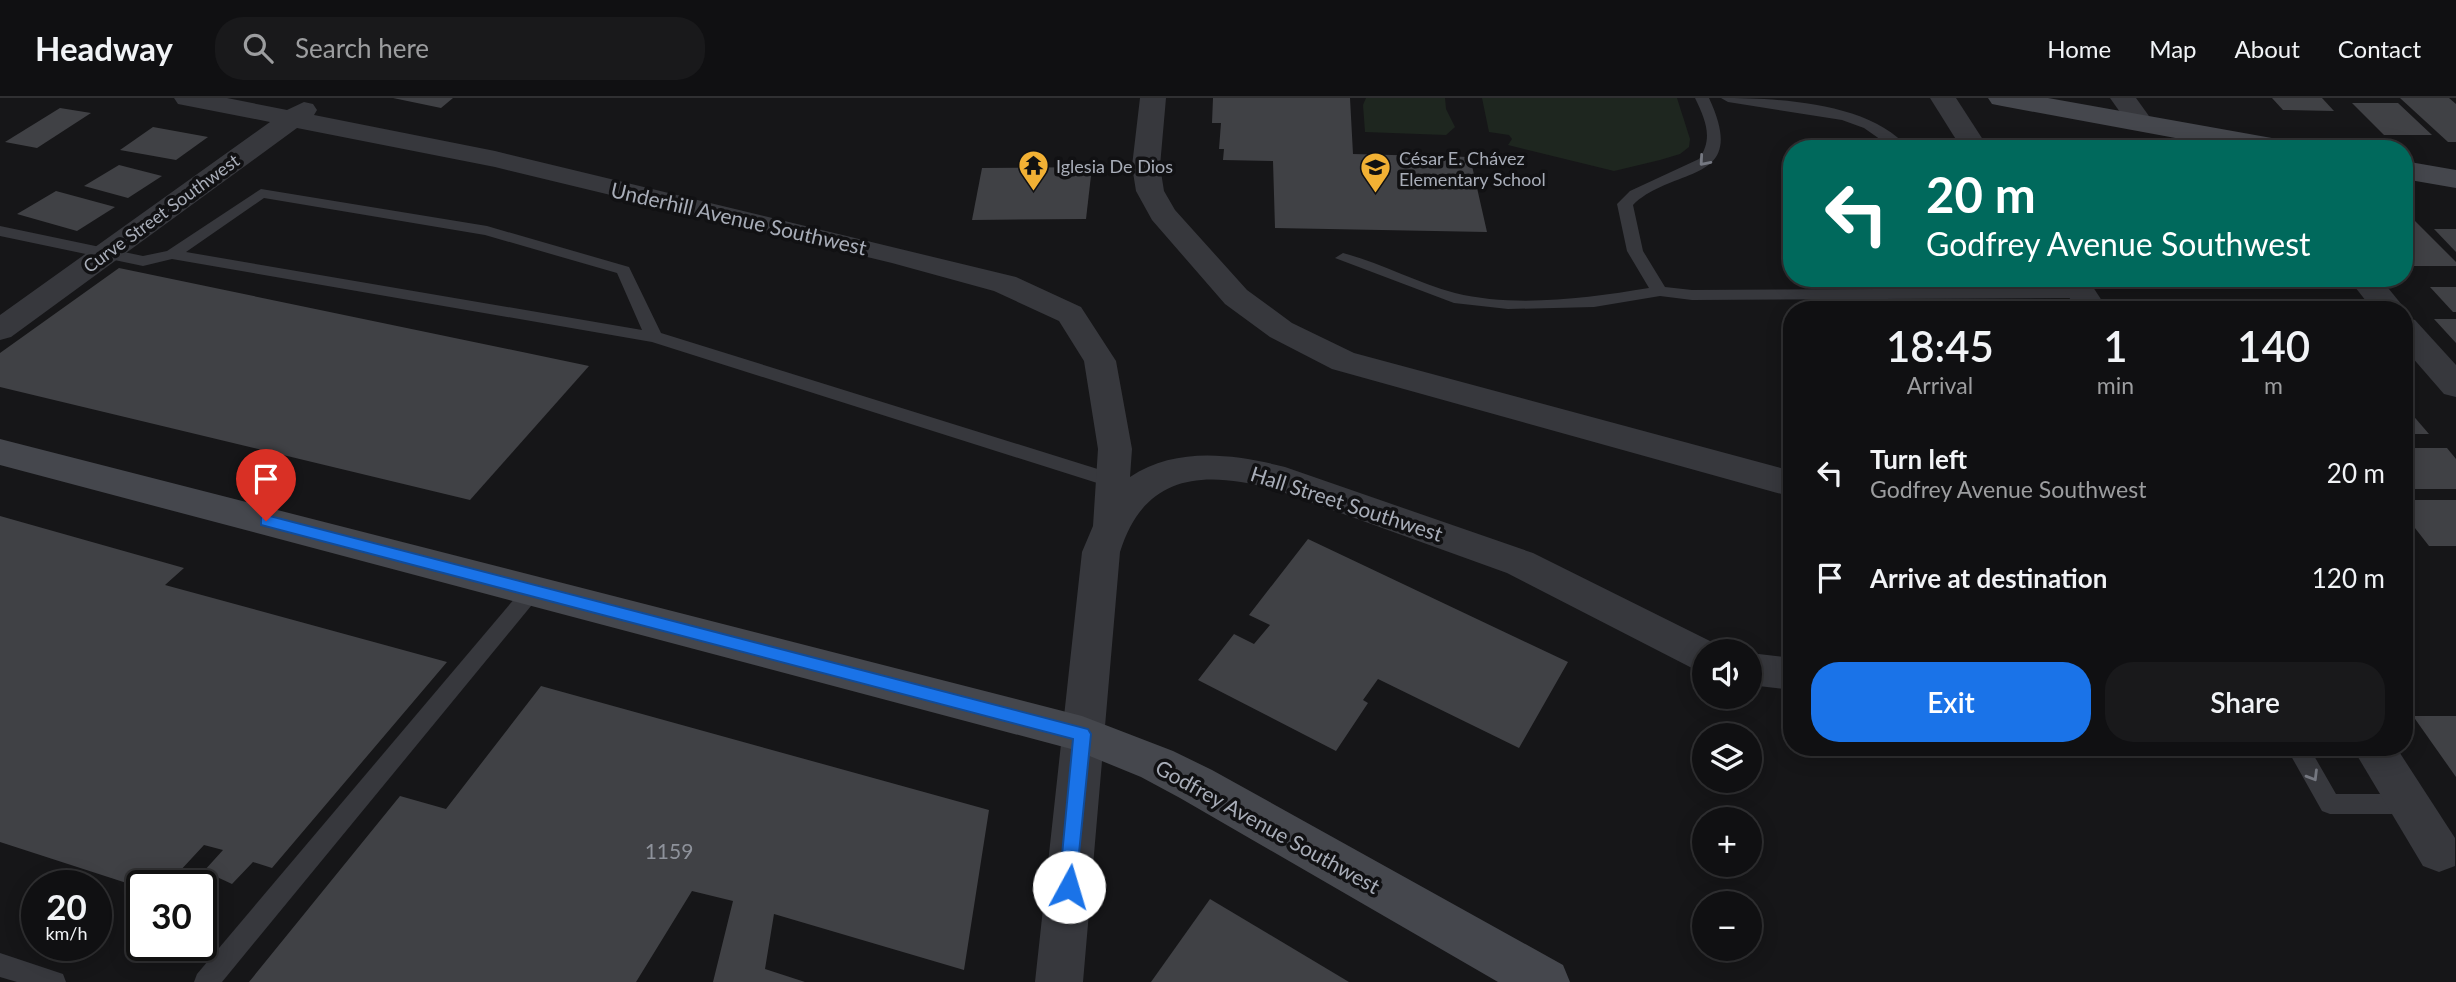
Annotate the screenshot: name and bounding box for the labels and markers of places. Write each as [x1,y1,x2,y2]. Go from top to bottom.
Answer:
place label: César E. Chávez Elementary School [1399,147,1546,190]
temple icon: Iglesia De Dios [1016,149,1050,193]
school or university icon: César E. Chávez Elementary School [1359,151,1393,195]
place label: Iglesia De Dios [1056,155,1173,177]
pin [236,449,296,521]

